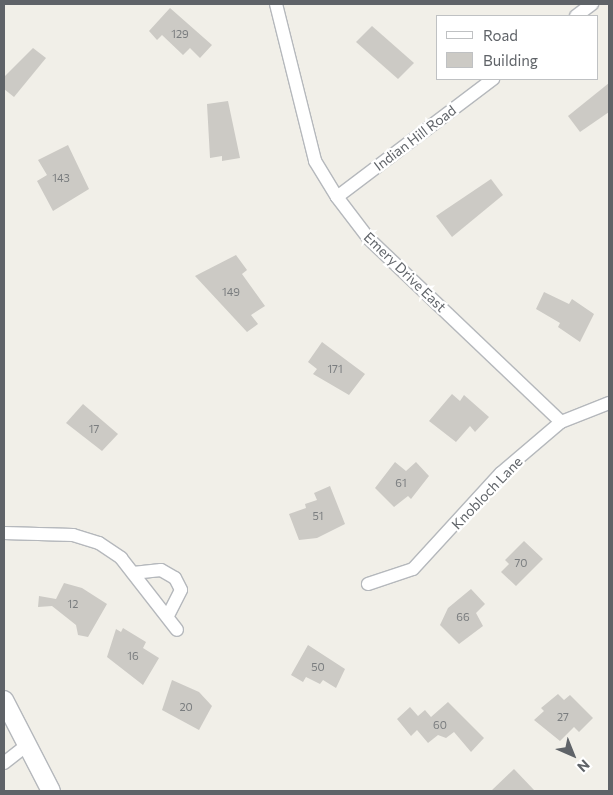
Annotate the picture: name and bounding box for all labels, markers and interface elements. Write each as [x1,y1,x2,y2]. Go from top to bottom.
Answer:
legend [436,15,598,80]
text: Road [483,26,518,44]
house number: 129 [171,27,189,41]
text: Building [483,51,538,69]
street label: Indian Hill Road [371,102,459,174]
house number: 143 [52,171,70,185]
street label: Emery Drive East [360,229,450,315]
house number: 149 [222,285,240,299]
house number: 171 [327,362,343,376]
house number: 17 [89,422,99,436]
street label: Knobloch Lane [448,453,526,533]
house number: 61 [395,476,407,490]
house number: 51 [312,509,324,523]
house number: 70 [515,556,527,570]
house number: 12 [68,597,78,611]
house number: 66 [456,610,470,624]
house number: 16 [127,649,139,663]
house number: 50 [311,660,325,674]
house number: 20 [179,700,193,714]
house number: 27 [557,710,569,724]
house number: 60 [433,718,447,732]
north arrow [548,730,598,780]
text: N [574,756,593,776]

